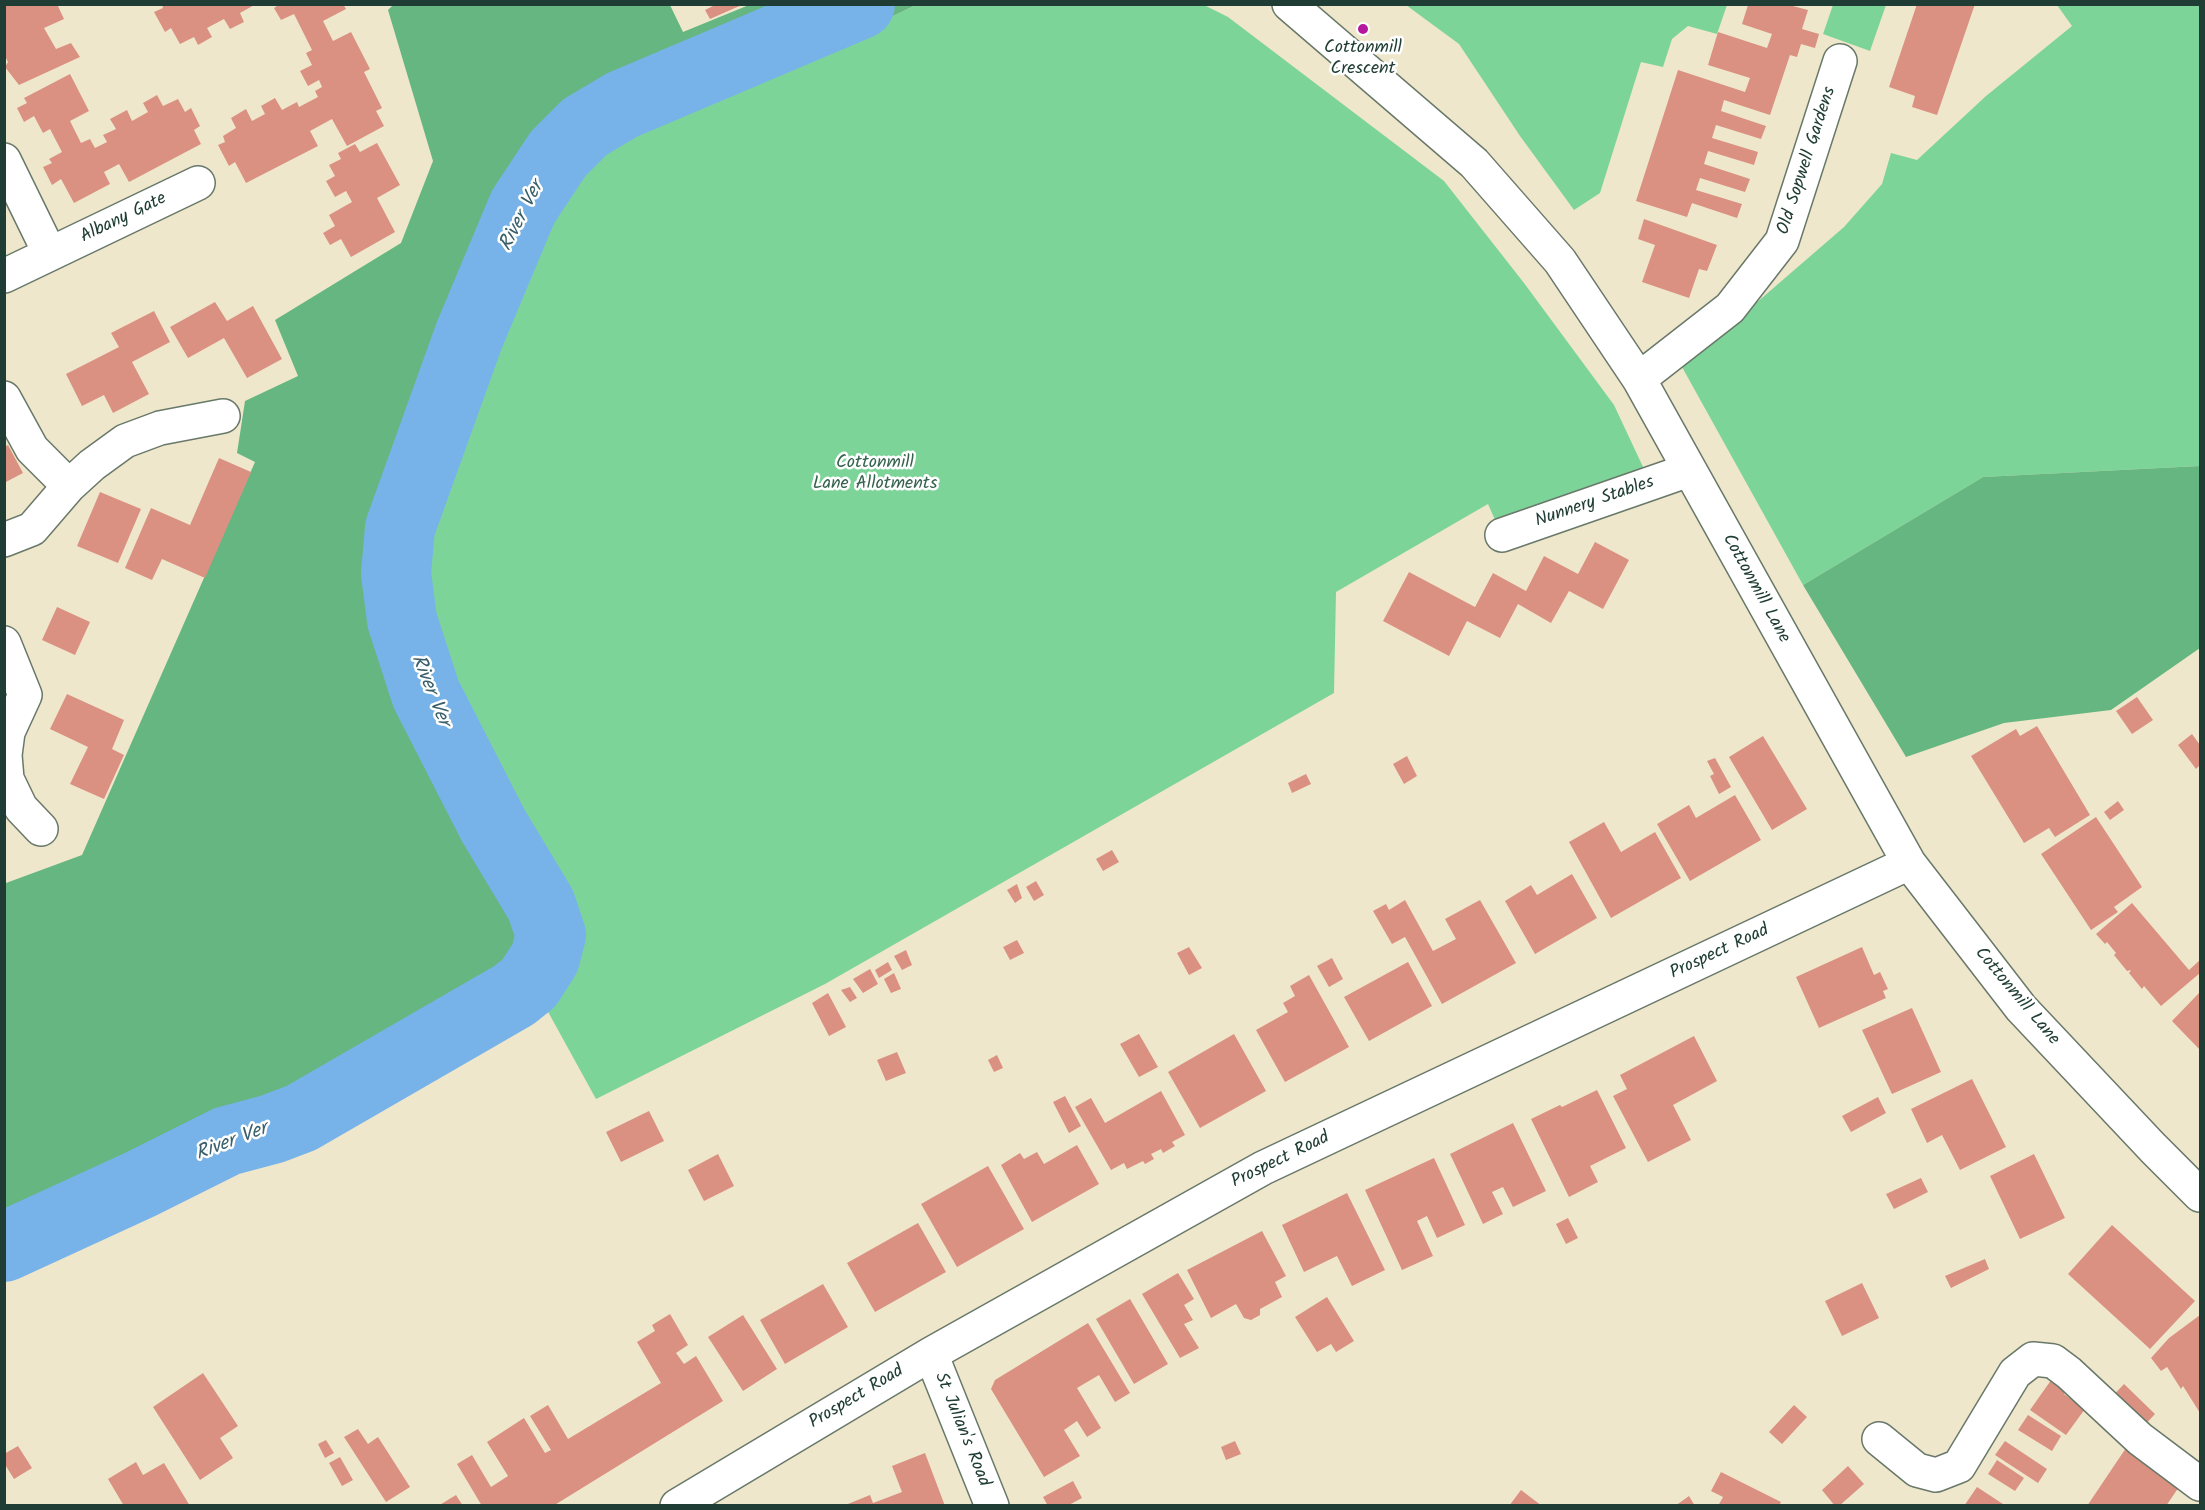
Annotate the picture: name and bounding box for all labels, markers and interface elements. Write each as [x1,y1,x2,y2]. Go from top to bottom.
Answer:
marker: Cottonmill Crescent [1356,22,1370,36]
place label: Cottonmill Crescent [1324,38,1402,80]
street label: Old Sopwell Gardens [1774,84,1842,238]
water label: River Ver [495,178,551,256]
street label: Albany Gate [77,189,171,249]
park label: Cottonmill Lane Allotments [813,453,937,496]
street label: Nunnery Stables [1533,473,1657,533]
street label: Cottonmill Lane [1716,531,1794,647]
water label: River Ver [404,652,454,730]
street label: Prospect Road [1667,921,1773,985]
street label: Cottonmill Lane [1969,944,2063,1050]
water label: River Ver [193,1118,271,1168]
street label: Prospect Road [1228,1128,1334,1194]
street label: Prospect Road [806,1361,908,1435]
street label: St Julian's Road [928,1370,994,1490]

